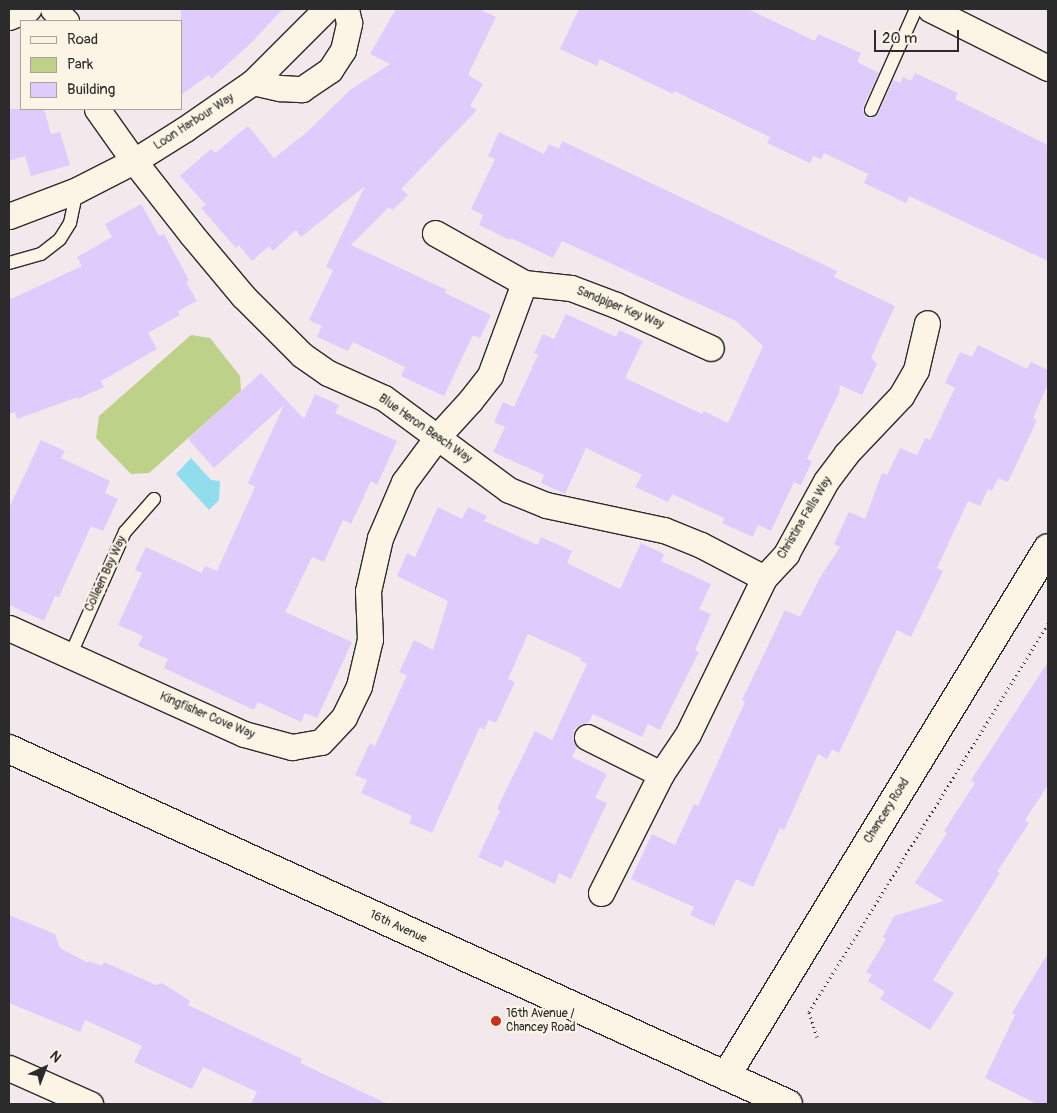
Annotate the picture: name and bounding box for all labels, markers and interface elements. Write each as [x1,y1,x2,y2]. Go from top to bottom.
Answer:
legend [20,20,182,110]
scale bar [877,20,962,52]
text: 20 m [882,29,917,48]
text: Road [67,30,98,49]
text: Park [67,55,93,74]
text: Building [67,80,115,99]
street label: Loon Harbour Way [151,91,237,153]
street label: Sandpiper Key Way [574,284,666,332]
street label: Blue Heron Beach Way [376,391,474,467]
street label: Christina Falls Way [775,474,835,562]
street label: Colleen Bay Way [82,534,130,614]
street label: Kingfisher Cove Way [157,690,257,742]
street label: Chancery Road [861,776,913,846]
street label: 16th Avenue [367,907,429,947]
place label: 16th Avenue / Chancey Road [506,1007,576,1035]
marker: 16th Avenue / Chancey Road [490,1015,502,1027]
north arrow [20,1043,70,1093]
text: N [46,1047,65,1066]

